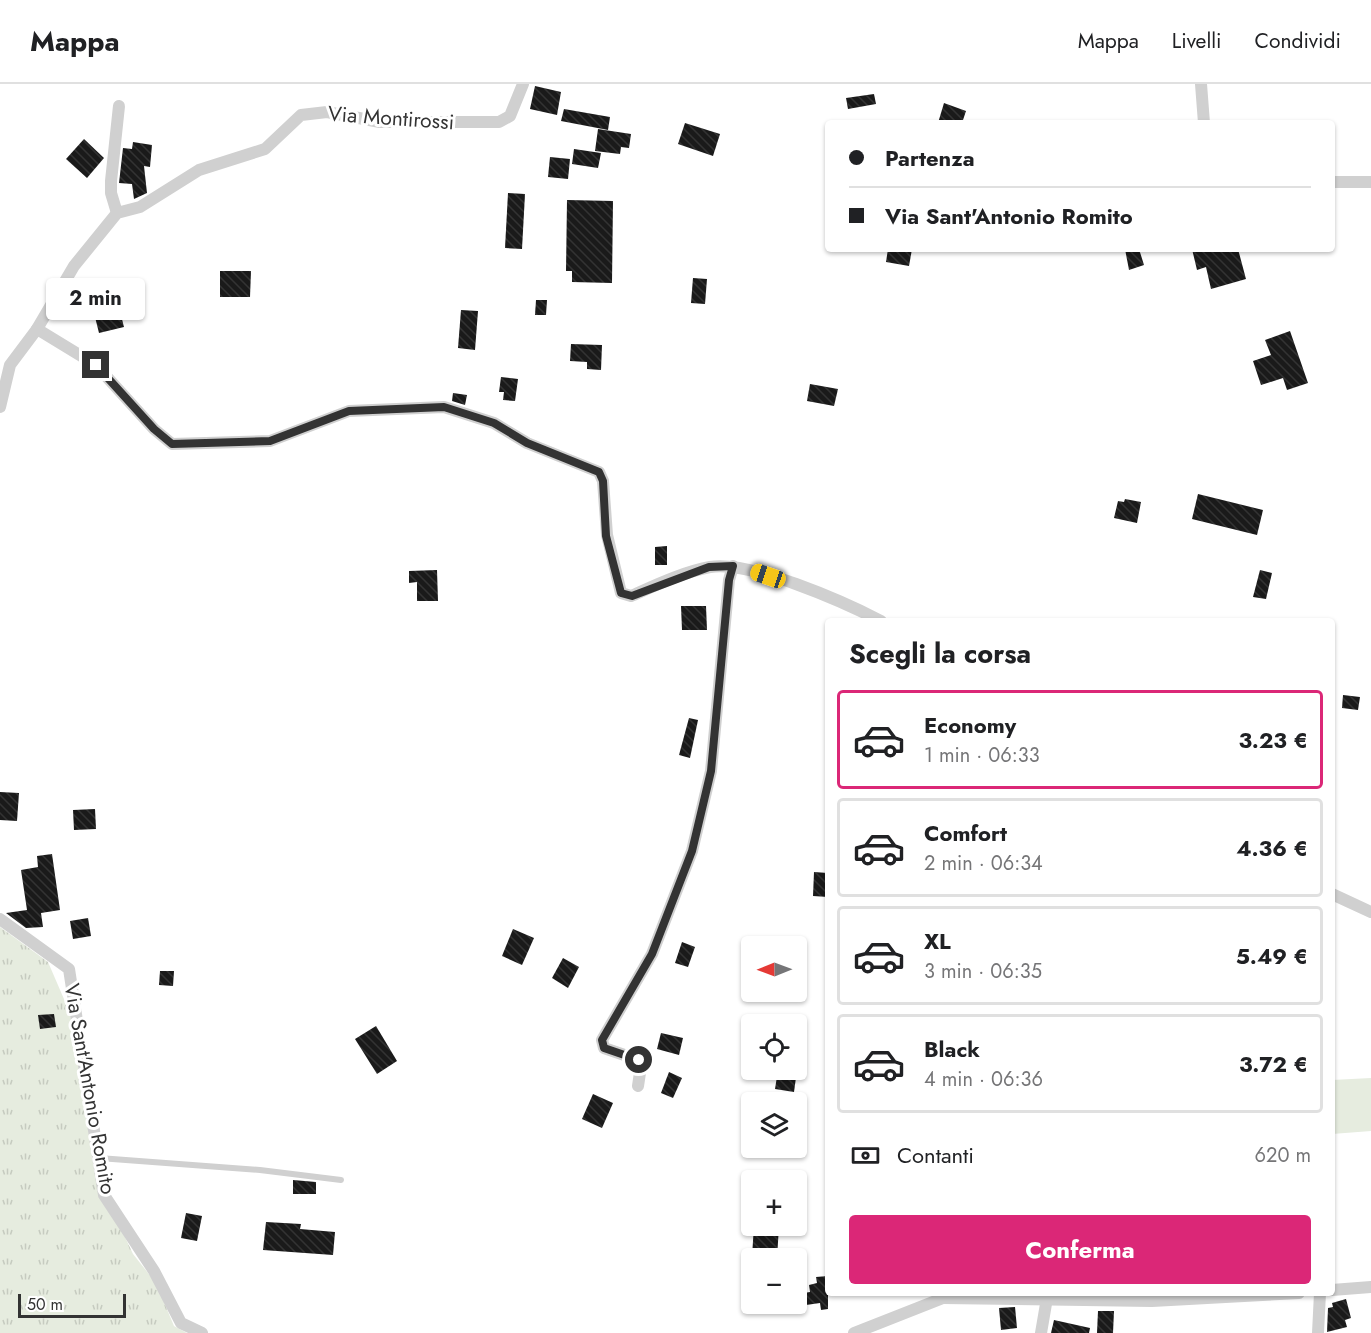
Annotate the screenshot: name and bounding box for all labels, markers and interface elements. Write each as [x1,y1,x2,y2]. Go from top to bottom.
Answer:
text: Mappa [30,21,120,62]
text: Mappa [1078,26,1139,56]
text: Livelli [1172,26,1222,56]
text: Condividi [1255,26,1341,56]
street label: Via Montirossi [327,99,455,137]
text: Partenza [885,142,975,174]
text: Via Sant'Antonio Romito [885,200,1133,232]
callout: 2 min [46,278,146,320]
text: 2 min [69,284,122,313]
route end [82,351,109,378]
car [748,562,788,590]
text: Scegli la corsa [849,634,1031,673]
text: Economy [924,709,1016,741]
icon: car [852,713,906,767]
text: 3.23 € [1238,724,1308,756]
text: 1 min · 06:33 [924,741,1040,770]
text: Comfort [924,817,1007,849]
icon: car [852,821,906,875]
text: 4.36 € [1236,832,1308,864]
text: 2 min · 06:34 [924,849,1043,878]
text: XL [924,925,951,957]
icon: car [852,929,906,983]
north arrow [741,936,807,1002]
map controls [741,936,807,1314]
text: 5.49 € [1236,940,1308,972]
text: 3 min · 06:35 [924,957,1042,986]
street label: Via Sant'Antonio Romito [57,981,123,1197]
button: locate [741,1014,807,1080]
text: Black [924,1033,980,1065]
icon: car [852,1037,906,1091]
route start [625,1046,652,1073]
text: 3.72 € [1239,1048,1308,1080]
text: 4 min · 06:36 [924,1065,1043,1094]
button: layers [741,1092,807,1158]
icon: cash [849,1139,882,1172]
text: Contanti [897,1139,974,1171]
text: 620 m [1255,1141,1311,1170]
button: + [741,1170,807,1236]
button: Conferma [849,1215,1311,1284]
button: − [741,1248,807,1314]
scale bar [18,1291,126,1318]
text: 50 m [27,1293,63,1316]

